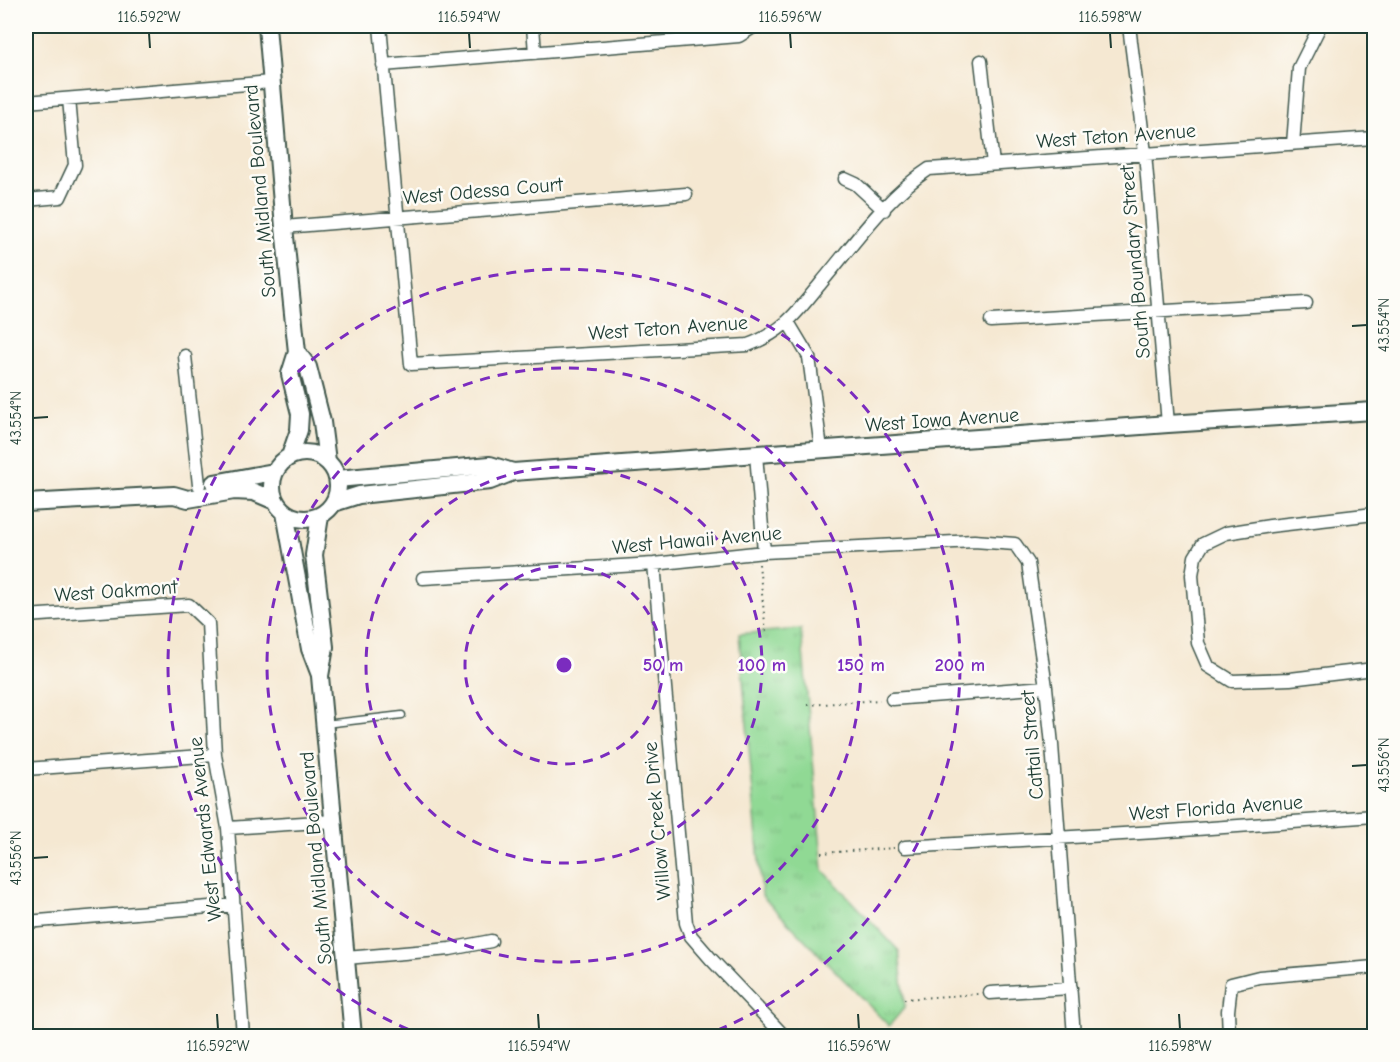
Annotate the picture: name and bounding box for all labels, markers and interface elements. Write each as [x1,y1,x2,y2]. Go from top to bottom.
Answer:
text: 116.592°W [118,8,180,26]
text: 116.594°W [438,8,500,26]
text: 116.596°W [758,8,822,26]
text: 116.598°W [1079,8,1141,26]
street label: South Midland Boulevard [239,84,281,298]
street label: West Teton Avenue [1035,119,1197,153]
street label: South Boundary Street [1115,163,1155,360]
street label: West Odessa Court [402,172,565,209]
text: 43.554°N [1375,298,1393,352]
street label: West Teton Avenue [587,311,749,345]
text: 43.554°N [7,391,25,445]
street label: West Iowa Avenue [864,403,1020,437]
street label: West Hawaii Avenue [611,521,783,559]
street label: West Oakmont [54,575,180,607]
centre of rings [554,655,574,675]
text: 50 m [643,655,683,676]
text: 100 m [738,655,786,676]
text: 150 m [837,655,885,676]
text: 200 m [935,655,985,676]
street label: Cattail Street [1016,688,1048,801]
street label: West Edwards Avenue [184,736,226,922]
text: 43.556°N [1375,737,1393,793]
street label: Willow Creek Drive [639,741,675,901]
street label: South Midland Boulevard [295,751,337,965]
street label: West Florida Avenue [1128,790,1304,826]
text: 43.556°N [7,830,25,886]
text: 116.592°W [187,1037,249,1055]
text: 116.594°W [508,1037,570,1055]
text: 116.596°W [827,1037,891,1055]
text: 116.598°W [1149,1037,1211,1055]

